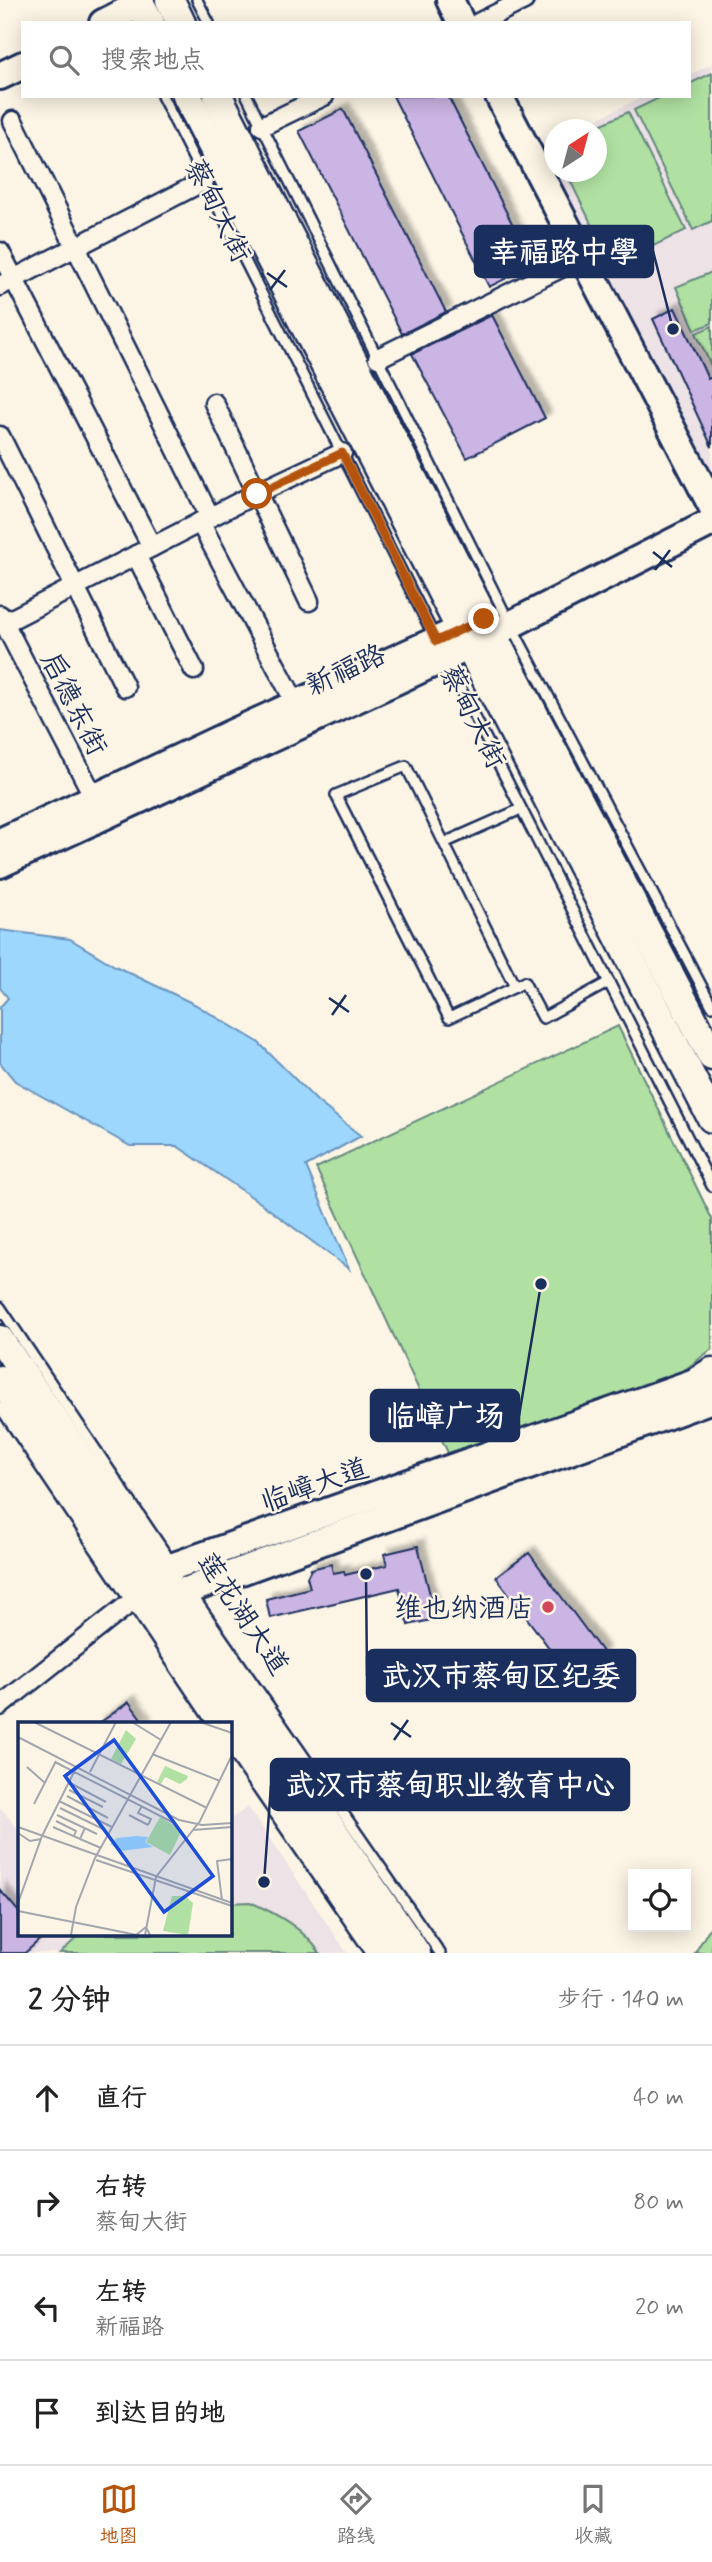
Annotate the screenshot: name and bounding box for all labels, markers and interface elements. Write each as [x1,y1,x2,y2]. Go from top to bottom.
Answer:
search box [21,21,691,98]
icon: search [45,41,83,79]
text: 搜索地点 [101,44,205,78]
north arrow [544,119,607,182]
street label: 蔡甸大街 [175,153,259,269]
callout: 幸福路中學 [475,226,653,277]
text: 幸福路中學 [489,234,639,273]
route start [241,478,272,509]
route end [468,603,499,634]
street label: 新福路 [300,637,392,706]
street label: 启德东街 [31,646,115,762]
street label: 蔡甸大街 [430,659,514,775]
callout: 临嶂广场 [371,1390,519,1441]
text: 临嶂广场 [385,1398,505,1437]
street label: 临嶂大道 [256,1451,374,1522]
street label: 莲花湖大道 [187,1546,296,1683]
place label: 维也纳酒店 [394,1591,534,1628]
marker: 维也纳酒店 [540,1599,556,1615]
callout: 武汉市蔡甸区纪委 [367,1650,635,1701]
text: 武汉市蔡甸区纪委 [381,1658,621,1697]
inset map [18,1722,231,1936]
callout: 武汉市蔡甸职业教育中心 [271,1759,629,1810]
text: 武汉市蔡甸职业教育中心 [285,1767,615,1806]
map controls [628,1869,691,1932]
button: locate [628,1869,691,1932]
text: 2 分钟 [28,1981,111,2020]
text: 步行 · 140 m [558,1985,684,2015]
icon: ahead [28,2079,66,2117]
text: 直行 [95,2082,147,2116]
text: 40 m [633,2083,684,2113]
text: 右转 [95,2171,147,2205]
icon: right [28,2184,66,2222]
text: 80 m [633,2188,684,2218]
text: 蔡甸大街 [95,2208,187,2238]
text: 左转 [95,2276,147,2310]
icon: left [28,2289,66,2327]
text: 20 m [635,2293,684,2323]
text: 新福路 [95,2313,164,2343]
icon: arrive [28,2394,66,2432]
text: 到达目的地 [95,2397,225,2431]
tab: 地图 [100,2480,138,2549]
tab: 路线 [337,2480,375,2549]
tab: 收藏 [574,2480,612,2549]

